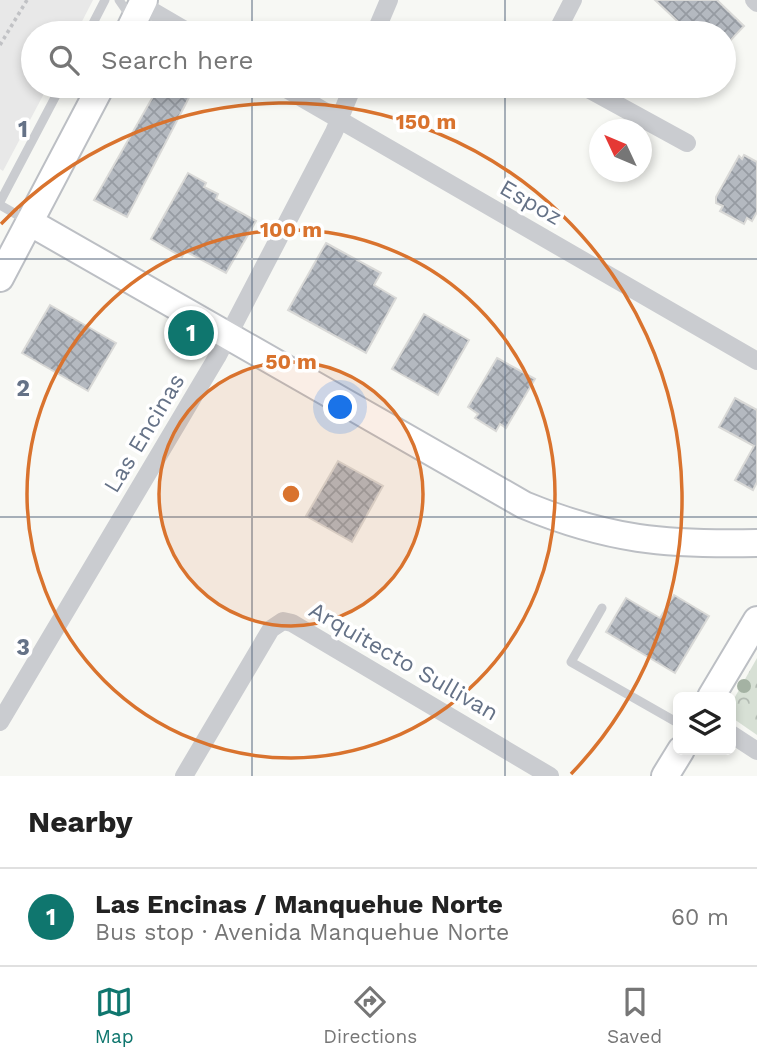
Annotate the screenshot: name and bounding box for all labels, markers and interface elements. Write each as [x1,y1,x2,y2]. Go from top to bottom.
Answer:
search box [21,21,736,98]
icon: search [45,41,83,79]
text: Search here [101,45,253,75]
text: 150 m [396,109,456,134]
text: 1 [18,116,28,143]
north arrow [589,119,652,182]
street label: Espoz [495,174,567,231]
text: 100 m [260,217,322,242]
pin: 1 [168,307,214,359]
text: 50 m [265,349,317,374]
street label: Las Encinas [98,369,191,498]
text: 2 [16,375,30,402]
your location [323,390,357,424]
centre of rings [279,482,303,506]
street label: Arquitecto Sullivan [304,596,503,727]
text: 3 [16,634,30,661]
map controls [673,692,736,755]
button: layers [673,692,736,755]
text: Nearby [28,804,133,839]
text: Las Encinas / Manquehue Norte [95,889,503,919]
text: 1 [46,904,56,931]
text: 60 m [671,904,729,931]
text: Bus stop · Avenida Manquehue Norte [95,919,509,946]
tab: Map [95,983,134,1048]
tab: Directions [323,983,417,1048]
tab: Saved [607,983,662,1048]

